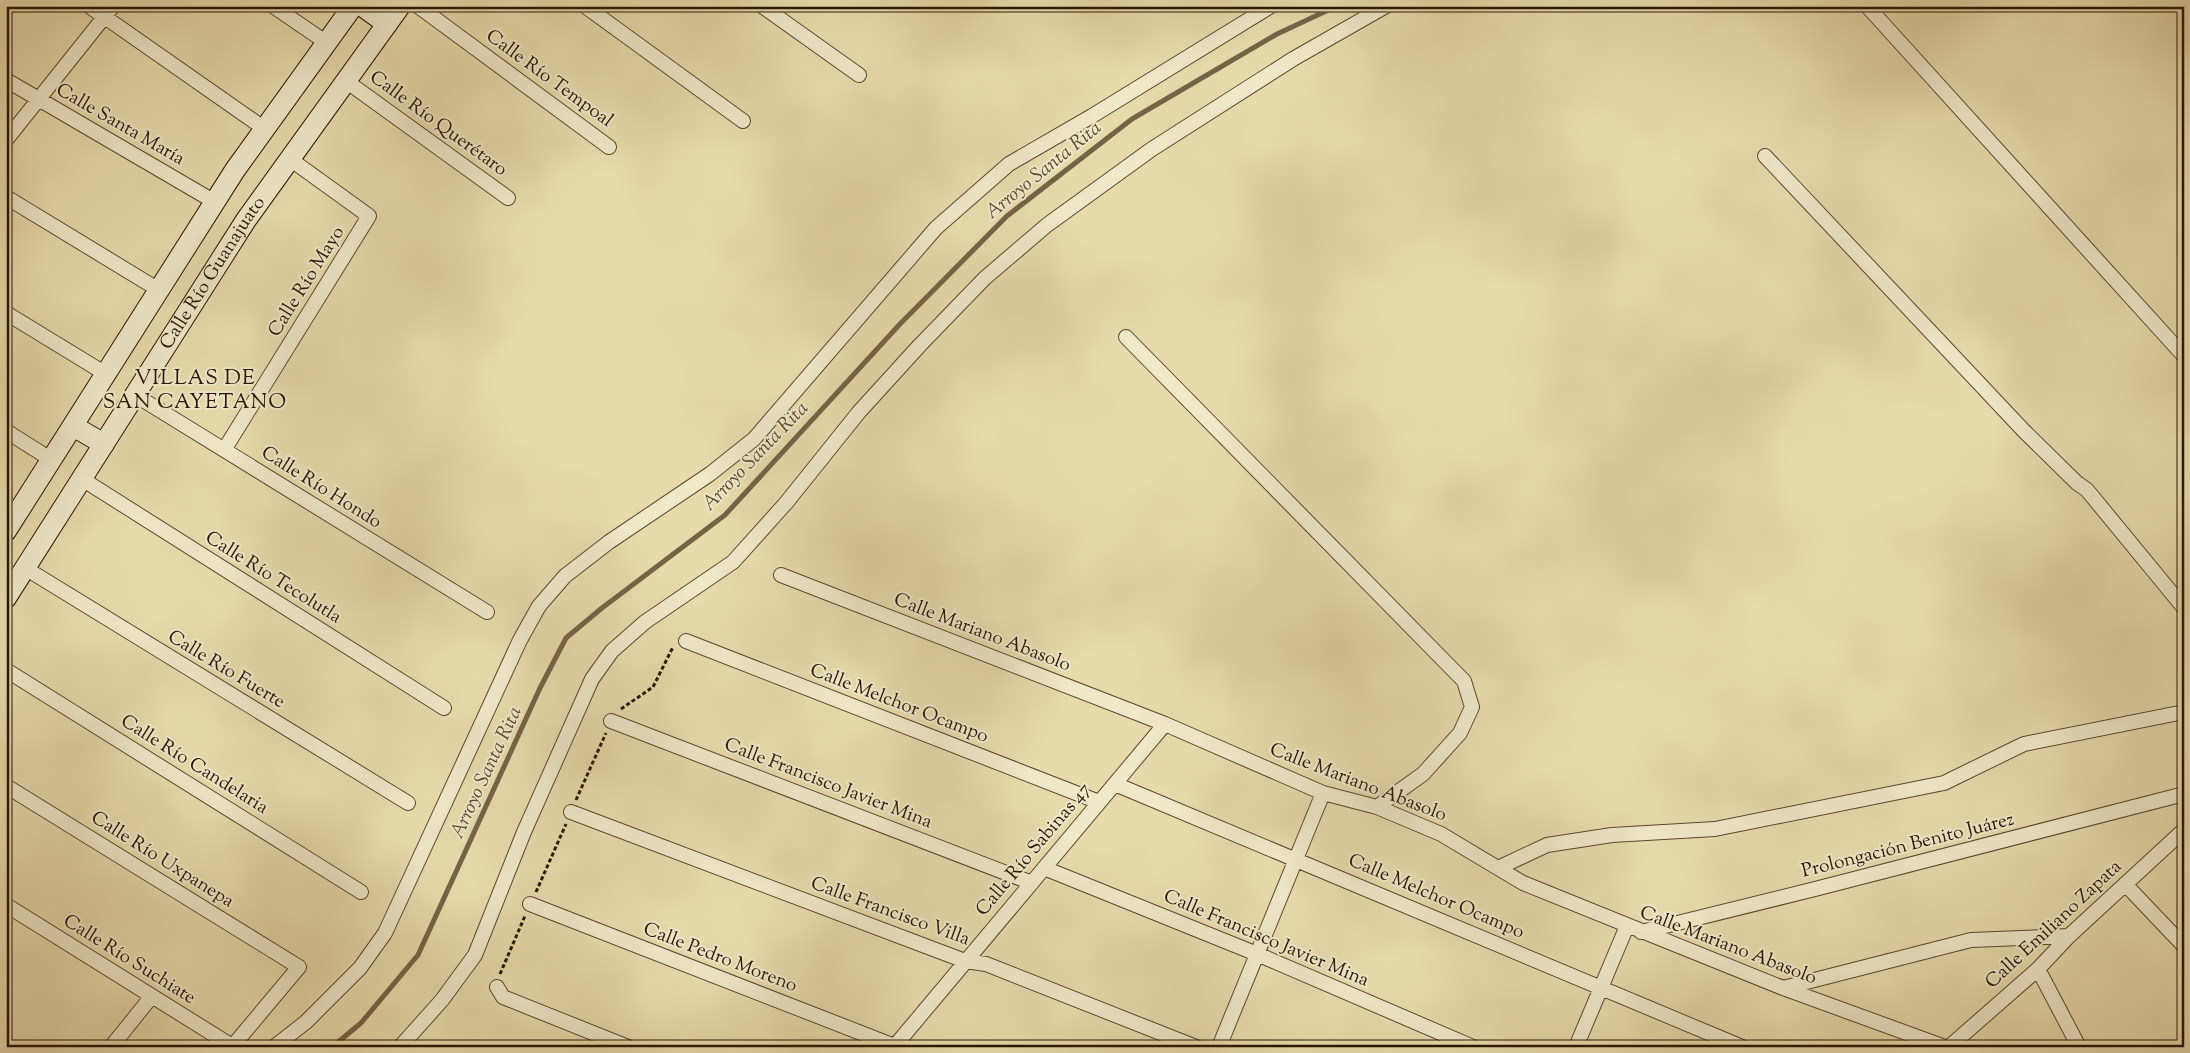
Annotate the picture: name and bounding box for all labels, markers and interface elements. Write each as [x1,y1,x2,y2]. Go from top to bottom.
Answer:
street label: Calle Río Tempoal [480,24,618,134]
street label: Calle Río Querétaro [363,65,513,183]
street label: Calle Santa María [51,77,190,173]
water label: Arroyo Santa Rita [979,115,1109,227]
street label: Calle Río Guanajuato [153,191,272,355]
street label: Calle Río Mayo [262,221,352,343]
district label: VILLAS DE SAN CAYETANO [103,364,287,418]
water label: Arroyo Santa Rita [696,396,816,518]
street label: Calle Río Hondo [255,440,387,536]
street label: Calle Río Tecolutla [199,525,347,631]
street label: Calle Mariano Abasolo [890,587,1074,679]
street label: Calle Río Fuerte [162,624,290,716]
street label: Calle Melchor Ocampo [806,657,992,751]
water label: Arroyo Santa Rita [444,702,530,844]
street label: Calle Río Candelaria [115,709,273,822]
street label: Calle Francisco Javier Mina [720,732,936,836]
street label: Calle Mariano Abasolo [1266,737,1450,829]
street label: Calle Río Sabinas 47 [970,777,1098,923]
street label: Calle Río Uxpanepa [85,805,239,915]
street label: Prolongación Benito Juárez [1799,807,2017,885]
street label: Calle Melchor Ocampo [1344,848,1528,946]
street label: Calle Emiliano Zapata [1980,854,2129,996]
street label: Calle Francisco Villa [807,871,974,953]
street label: Calle Francisco Javier Mina [1159,883,1373,995]
street label: Calle Mariano Abasolo [1636,900,1820,992]
street label: Calle Río Suchiate [58,908,201,1012]
street label: Calle Pedro Moreno [639,916,801,1000]

